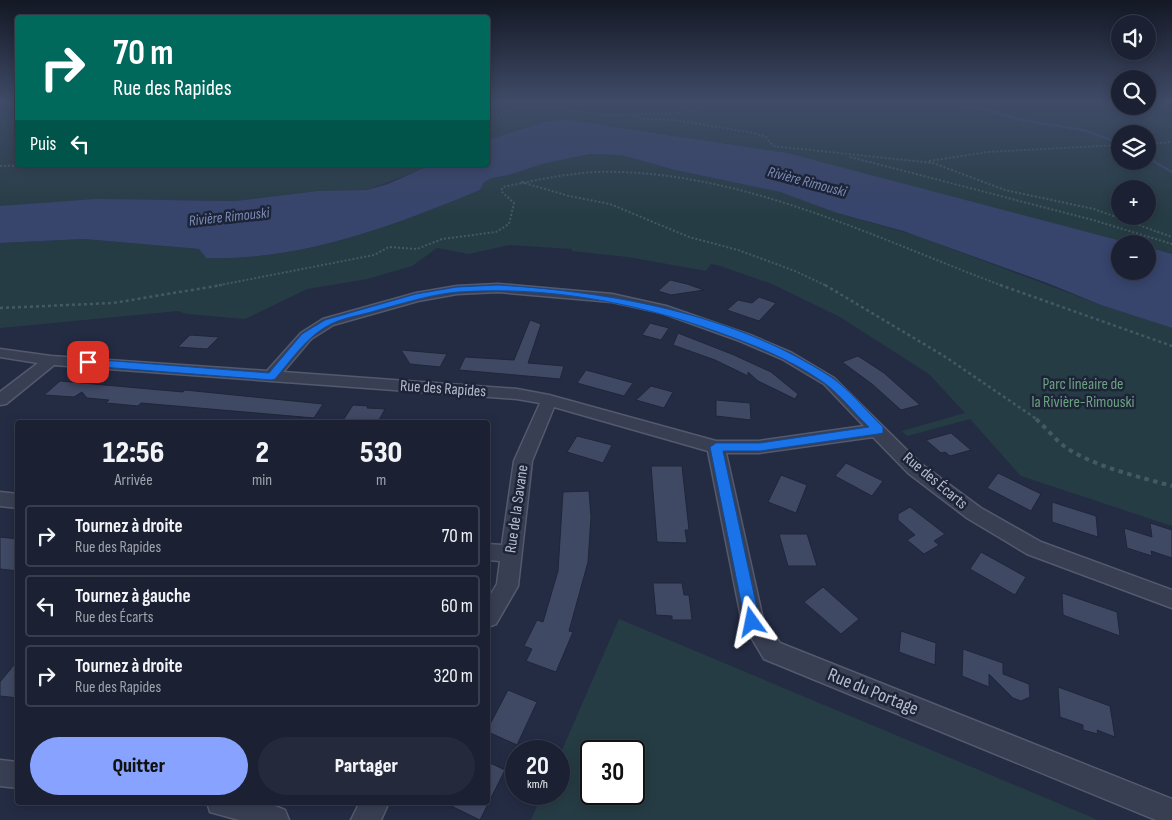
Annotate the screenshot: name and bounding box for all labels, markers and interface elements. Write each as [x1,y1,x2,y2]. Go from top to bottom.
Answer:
map controls [1111,15,1156,280]
button: sound [1111,15,1156,60]
text: 70 m [113,32,173,75]
icon: right [30,35,95,100]
button: search [1111,70,1156,115]
text: Rue des Rapides [113,75,232,102]
button: layers [1111,125,1156,170]
icon: left [66,130,94,158]
text: Puis [30,133,56,156]
water label: Rivière Rimouski [766,162,850,202]
button: + [1111,180,1156,225]
water label: Rivière Rimouski [188,203,271,231]
button: − [1111,235,1156,280]
pin [67,341,109,383]
icon: arrive [74,348,102,376]
park label: Parc linéaire de la Rivière-Rimouski [1031,375,1135,412]
street label: Rue des Rapides [399,377,487,402]
text: 12:56 [103,435,164,471]
text: 2 [255,435,269,471]
text: 530 [360,435,402,471]
street label: Rue des Écarts [899,448,971,514]
street label: Rue de la Savane [501,464,533,554]
text: Arrivée [114,471,153,490]
text: min [252,471,272,490]
text: m [376,471,386,490]
text: Tournez à droite [75,515,183,538]
icon: right [32,522,60,550]
text: 70 m [442,525,473,548]
text: Rue des Rapides [75,538,161,557]
text: Tournez à gauche [75,585,191,608]
icon: left [32,592,60,620]
text: 60 m [441,595,473,618]
position arrow [725,595,777,647]
text: Rue des Écarts [75,608,154,627]
text: Tournez à droite [75,655,183,678]
icon: right [32,662,60,690]
street label: Rue du Portage [824,663,922,721]
text: 320 m [433,665,473,688]
text: Rue des Rapides [75,678,161,697]
button: Quitter [30,737,248,795]
button: Partager [258,737,475,795]
speed limit sign: 30 [580,740,645,805]
text: 20 [526,751,549,782]
text: km/h [527,777,548,792]

